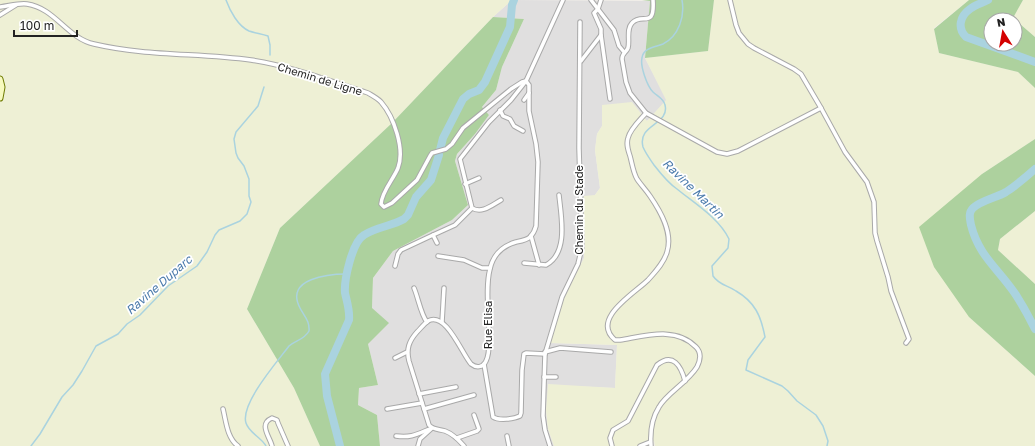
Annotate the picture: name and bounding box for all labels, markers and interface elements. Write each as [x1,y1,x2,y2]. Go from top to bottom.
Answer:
scale bar [14,12,77,38]
north arrow [983,12,1023,52]
text: N [996,15,1006,29]
text: 100 m [20,18,54,33]
street label: Chemin de Ligne [276,59,364,98]
water label: Ravine Martin [660,156,728,222]
street label: Chemin du Stade [572,165,585,255]
water label: Ravine Duparc [123,251,196,317]
street label: Rue Elisa [481,301,494,349]

